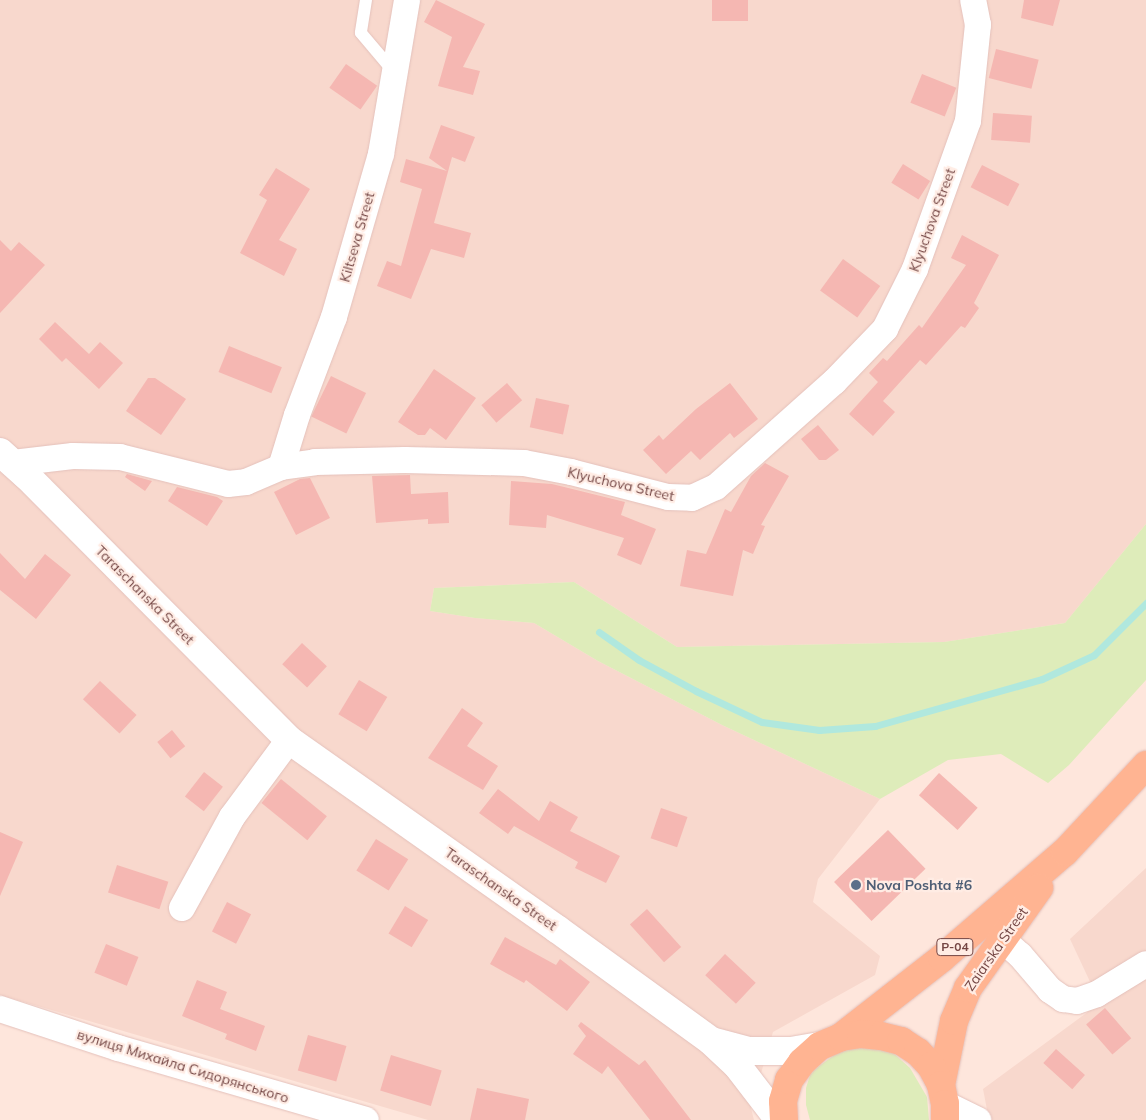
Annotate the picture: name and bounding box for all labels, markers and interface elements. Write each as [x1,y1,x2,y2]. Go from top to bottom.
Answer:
street label: Klyuchova Street [905,166,959,274]
street label: Kiltseva Street [336,190,378,284]
street label: Klyuchova Street [566,464,676,504]
street label: Taraschanska Street [92,542,198,648]
street label: Taraschanska Street [442,844,560,934]
place label: Nova Poshta #6 [866,877,972,893]
marker: Nova Poshta #6 [850,879,862,891]
street label: Zaiarska Street [961,904,1031,994]
road number: Р-04 [936,938,974,956]
street label: вулиця Михайла Сидорянського [75,1026,291,1106]

